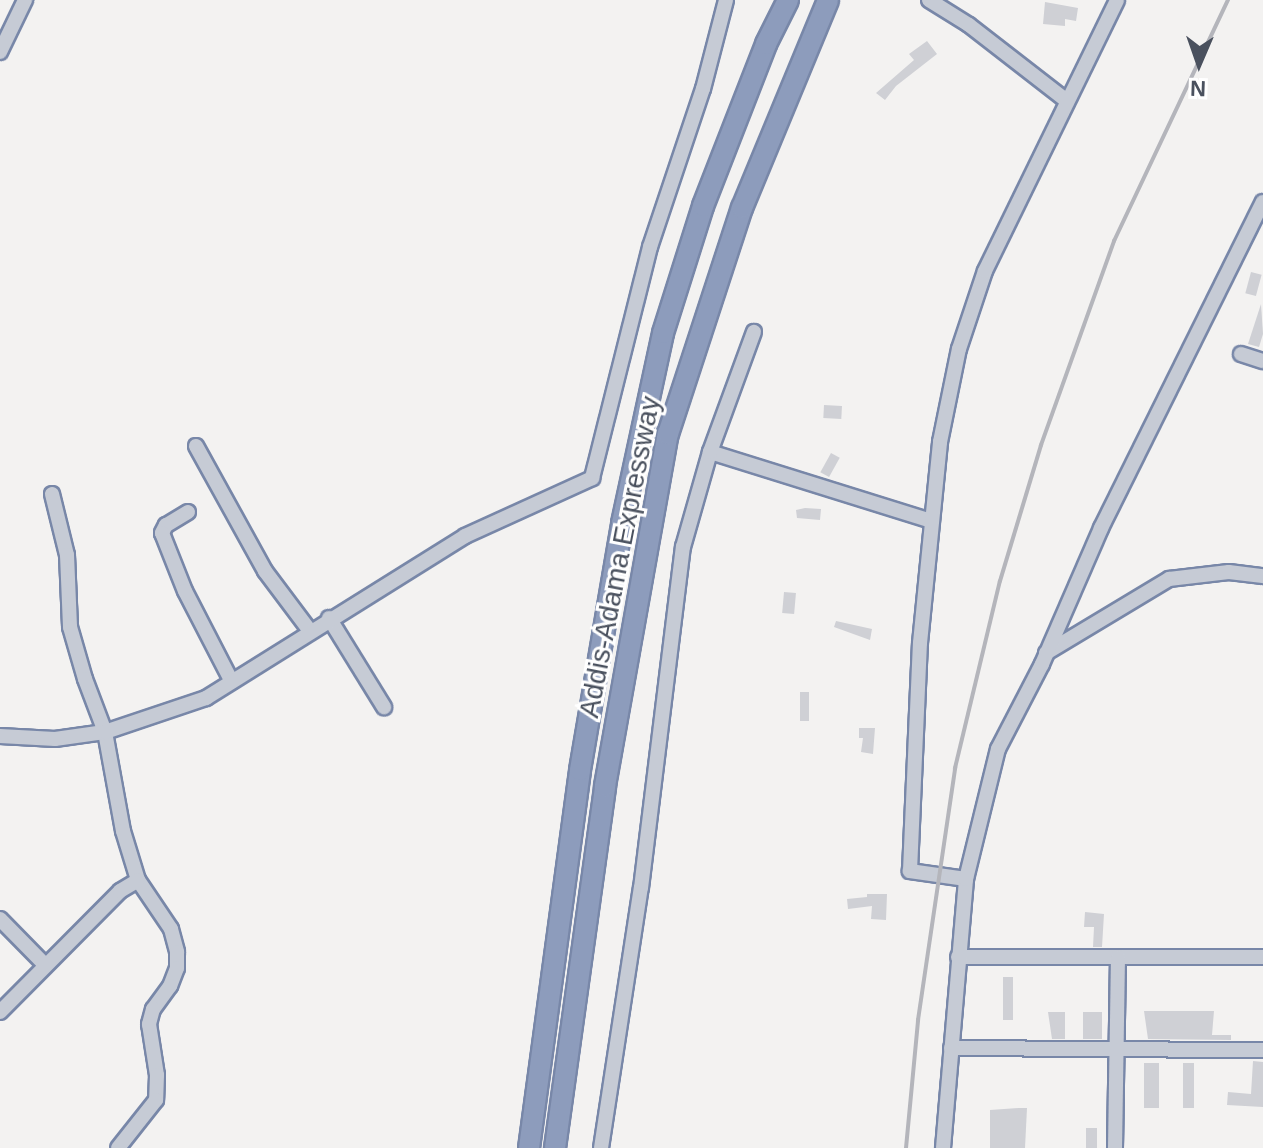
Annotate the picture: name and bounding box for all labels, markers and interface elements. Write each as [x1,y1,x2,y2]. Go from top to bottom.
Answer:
north arrow [1159,24,1239,104]
text: N [1190,76,1207,101]
street label: Addis-Adama Expressway [572,393,668,721]

